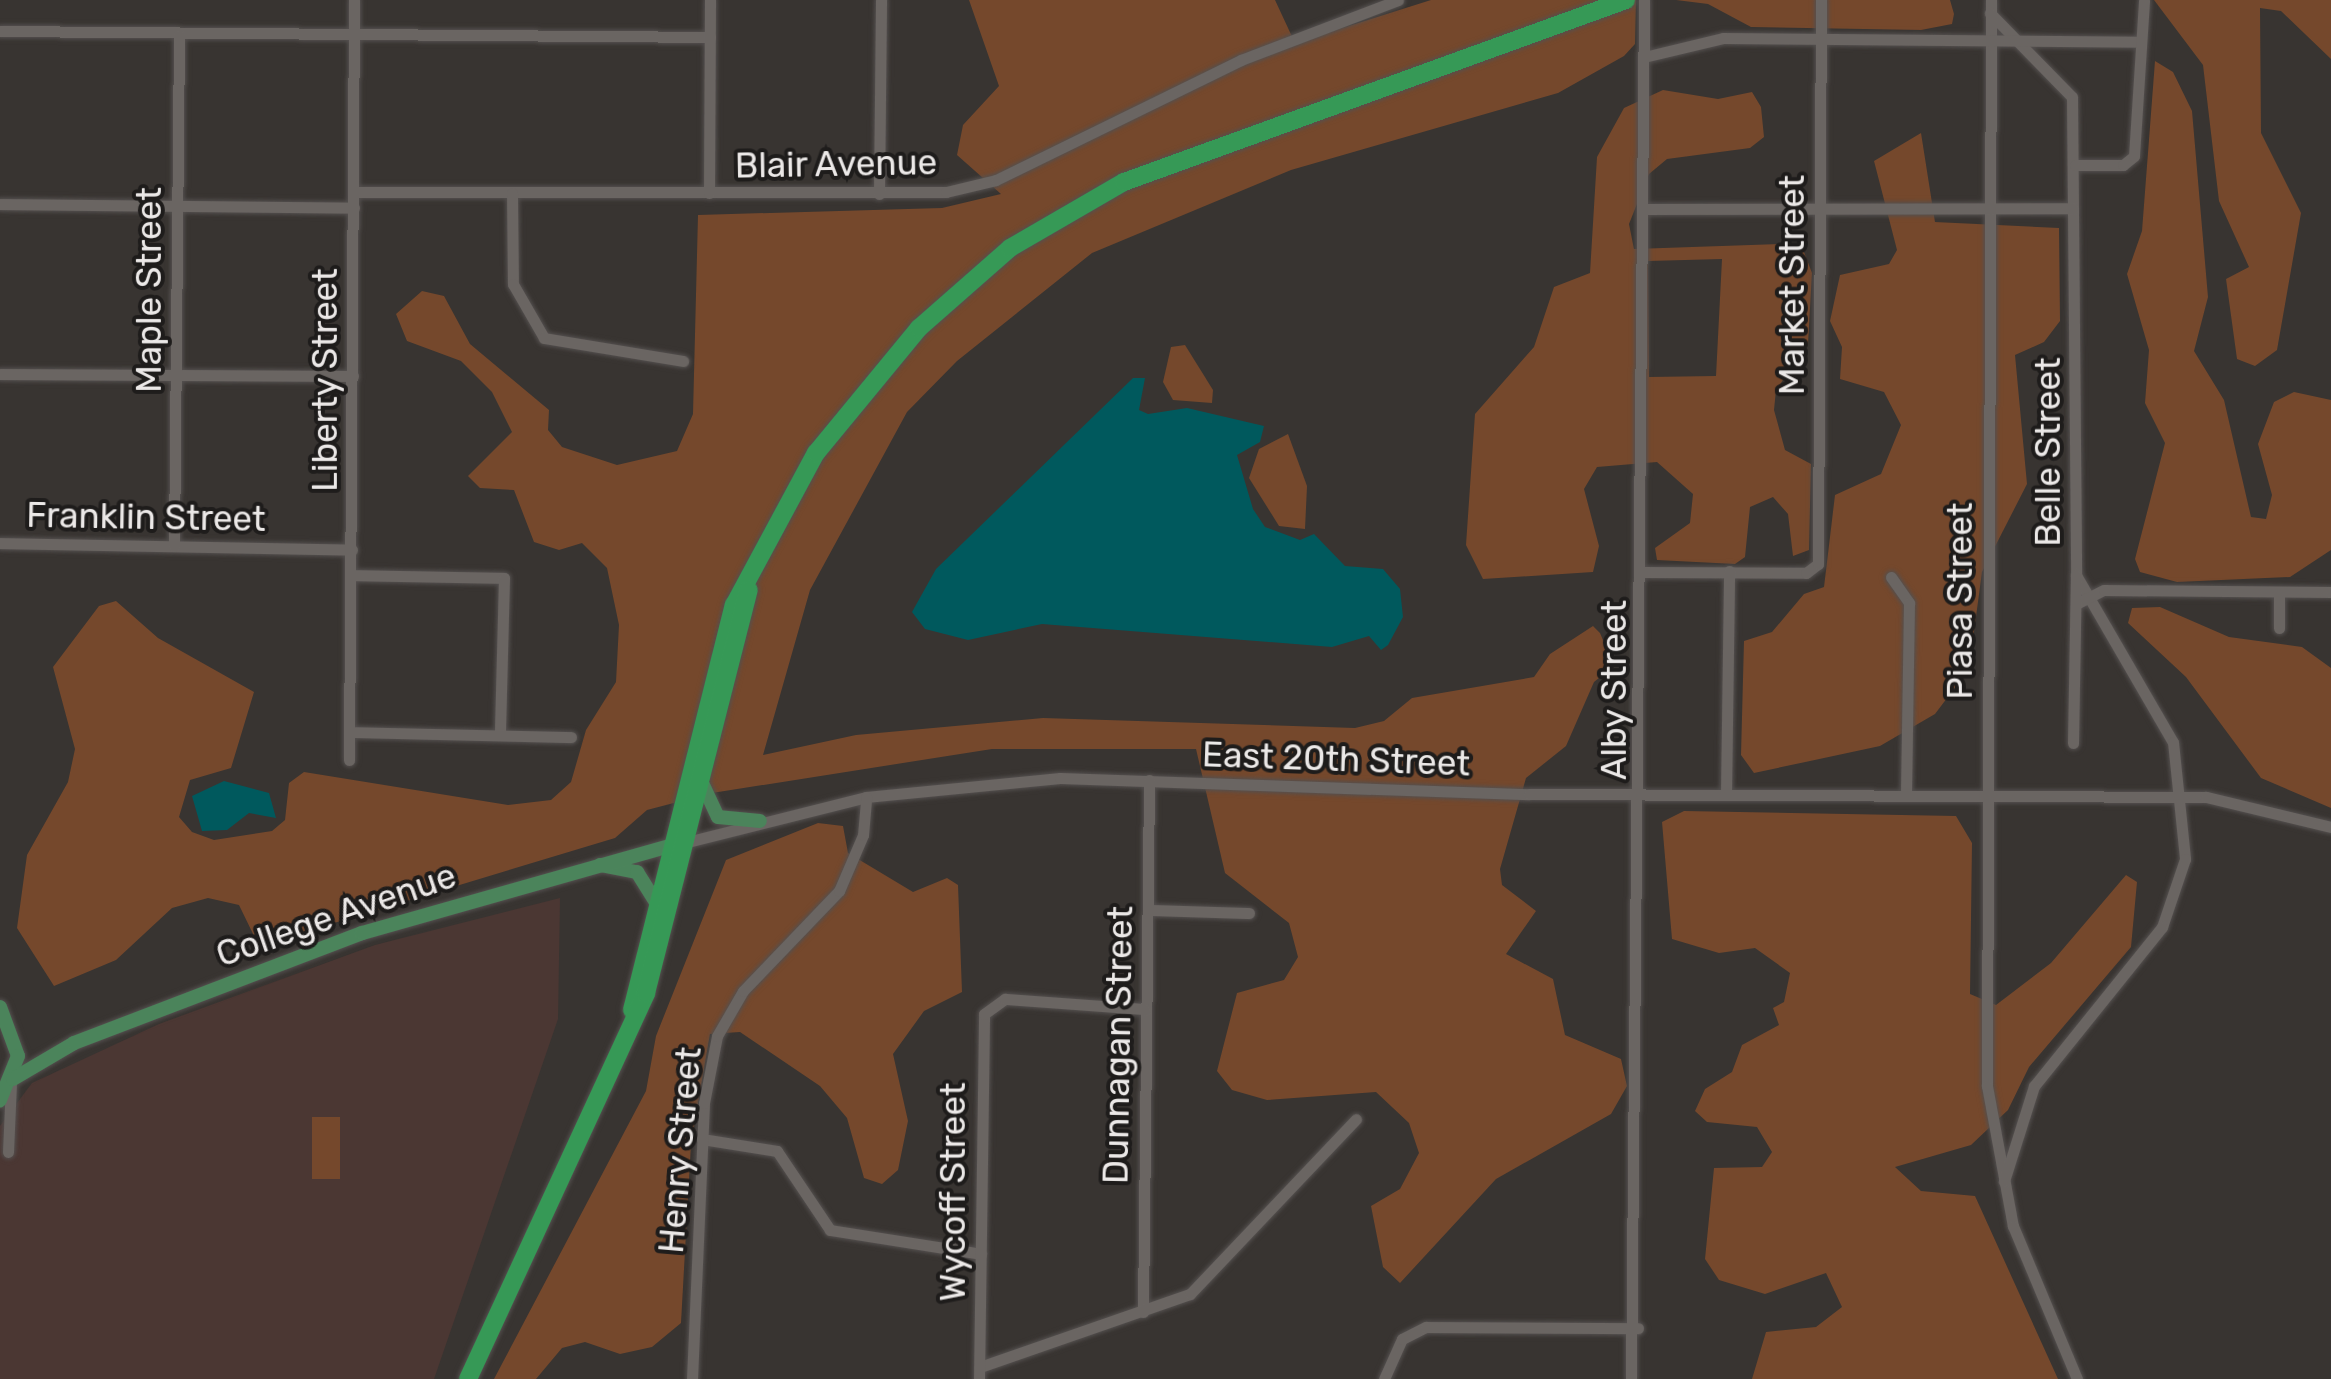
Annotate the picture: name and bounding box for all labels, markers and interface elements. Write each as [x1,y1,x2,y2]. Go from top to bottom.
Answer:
street label: Blair Avenue [734,141,938,187]
street label: Market Street [1771,175,1813,395]
street label: Maple Street [128,187,170,393]
street label: Liberty Street [304,268,346,492]
street label: Belle Street [2027,357,2069,547]
street label: Franklin Street [26,494,266,540]
street label: Piasa Street [1939,502,1981,700]
street label: Alby Street [1593,599,1635,781]
street label: East 20th Street [1201,733,1471,785]
street label: College Avenue [210,854,462,976]
street label: Dunnagan Street [1095,906,1141,1184]
street label: Henry Street [650,1044,710,1256]
street label: Wycoff Street [932,1082,974,1302]

